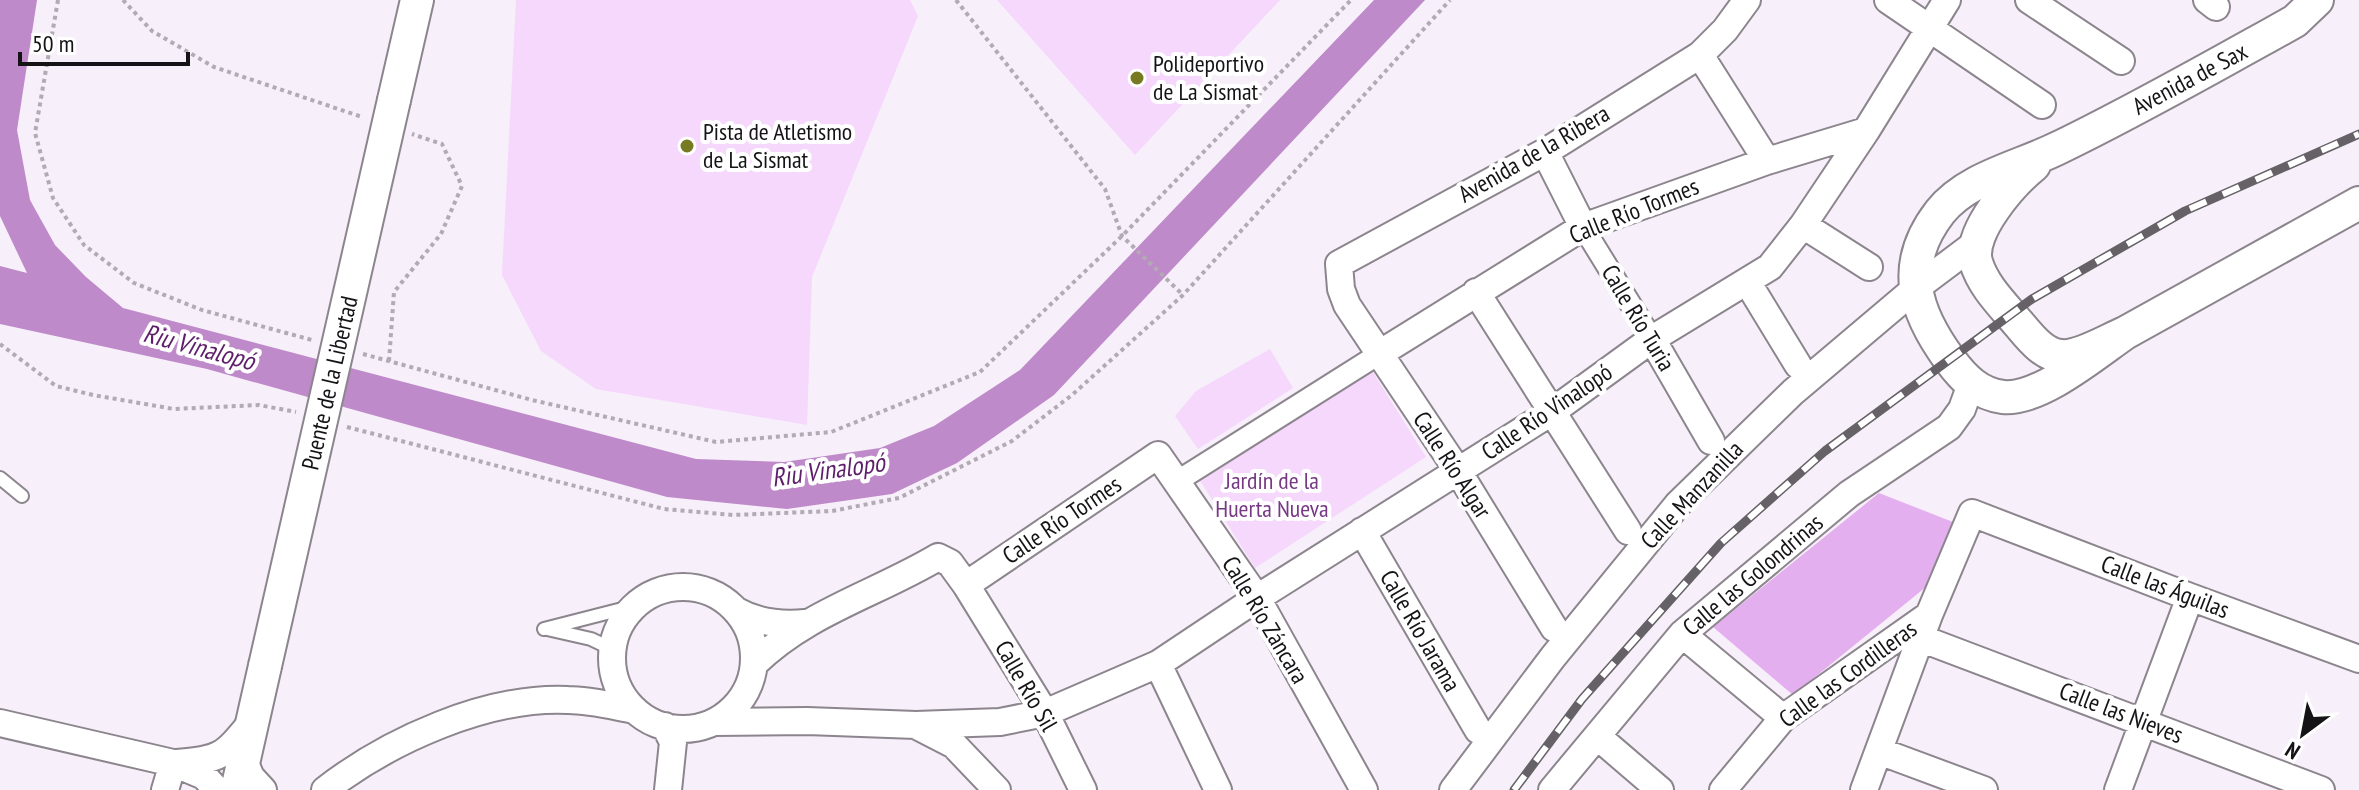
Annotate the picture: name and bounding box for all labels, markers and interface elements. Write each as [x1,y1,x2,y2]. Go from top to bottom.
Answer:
scale bar [20,16,188,66]
text: 50 m [32,28,74,59]
street label: Avenida de Sax [2127,35,2253,122]
place label: Polideportivo de La Sismat [1153,48,1264,107]
marker: Polideportivo de La Sismat [1128,69,1146,87]
street label: Avenida de la Ribera [1453,98,1615,209]
place label: Pista de Atletismo de La Sismat [703,116,852,175]
marker: Pista de Atletismo de La Sismat [678,137,696,155]
street label: Calle Río Tormes [1565,171,1703,251]
street label: Calle Río Turia [1595,259,1682,377]
street label: Puente de la Libertad [294,293,365,473]
water label: Riu Vinalopó [140,316,260,378]
street label: Calle Río Vinalopó [1475,356,1618,467]
street label: Calle Río Algar [1406,405,1499,524]
street label: Calle Manzanilla [1634,434,1750,555]
water label: Riu Vinalopó [769,445,888,494]
park label: Jardín de la Huerta Nueva [1215,465,1329,524]
street label: Calle Río Tormes [996,468,1127,571]
street label: Calle las Golondrinas [1676,507,1829,642]
street label: Calle las Águilas [2097,548,2234,625]
street label: Calle Río Záncara [1215,550,1316,689]
street label: Calle Río Jarama [1373,564,1468,697]
street label: Calle las Cordilleras [1773,613,1923,734]
street label: Calle Río Sil [988,635,1065,737]
street label: Calle las Nieves [2055,675,2187,750]
north arrow [2263,694,2343,774]
text: N [2280,736,2305,766]

